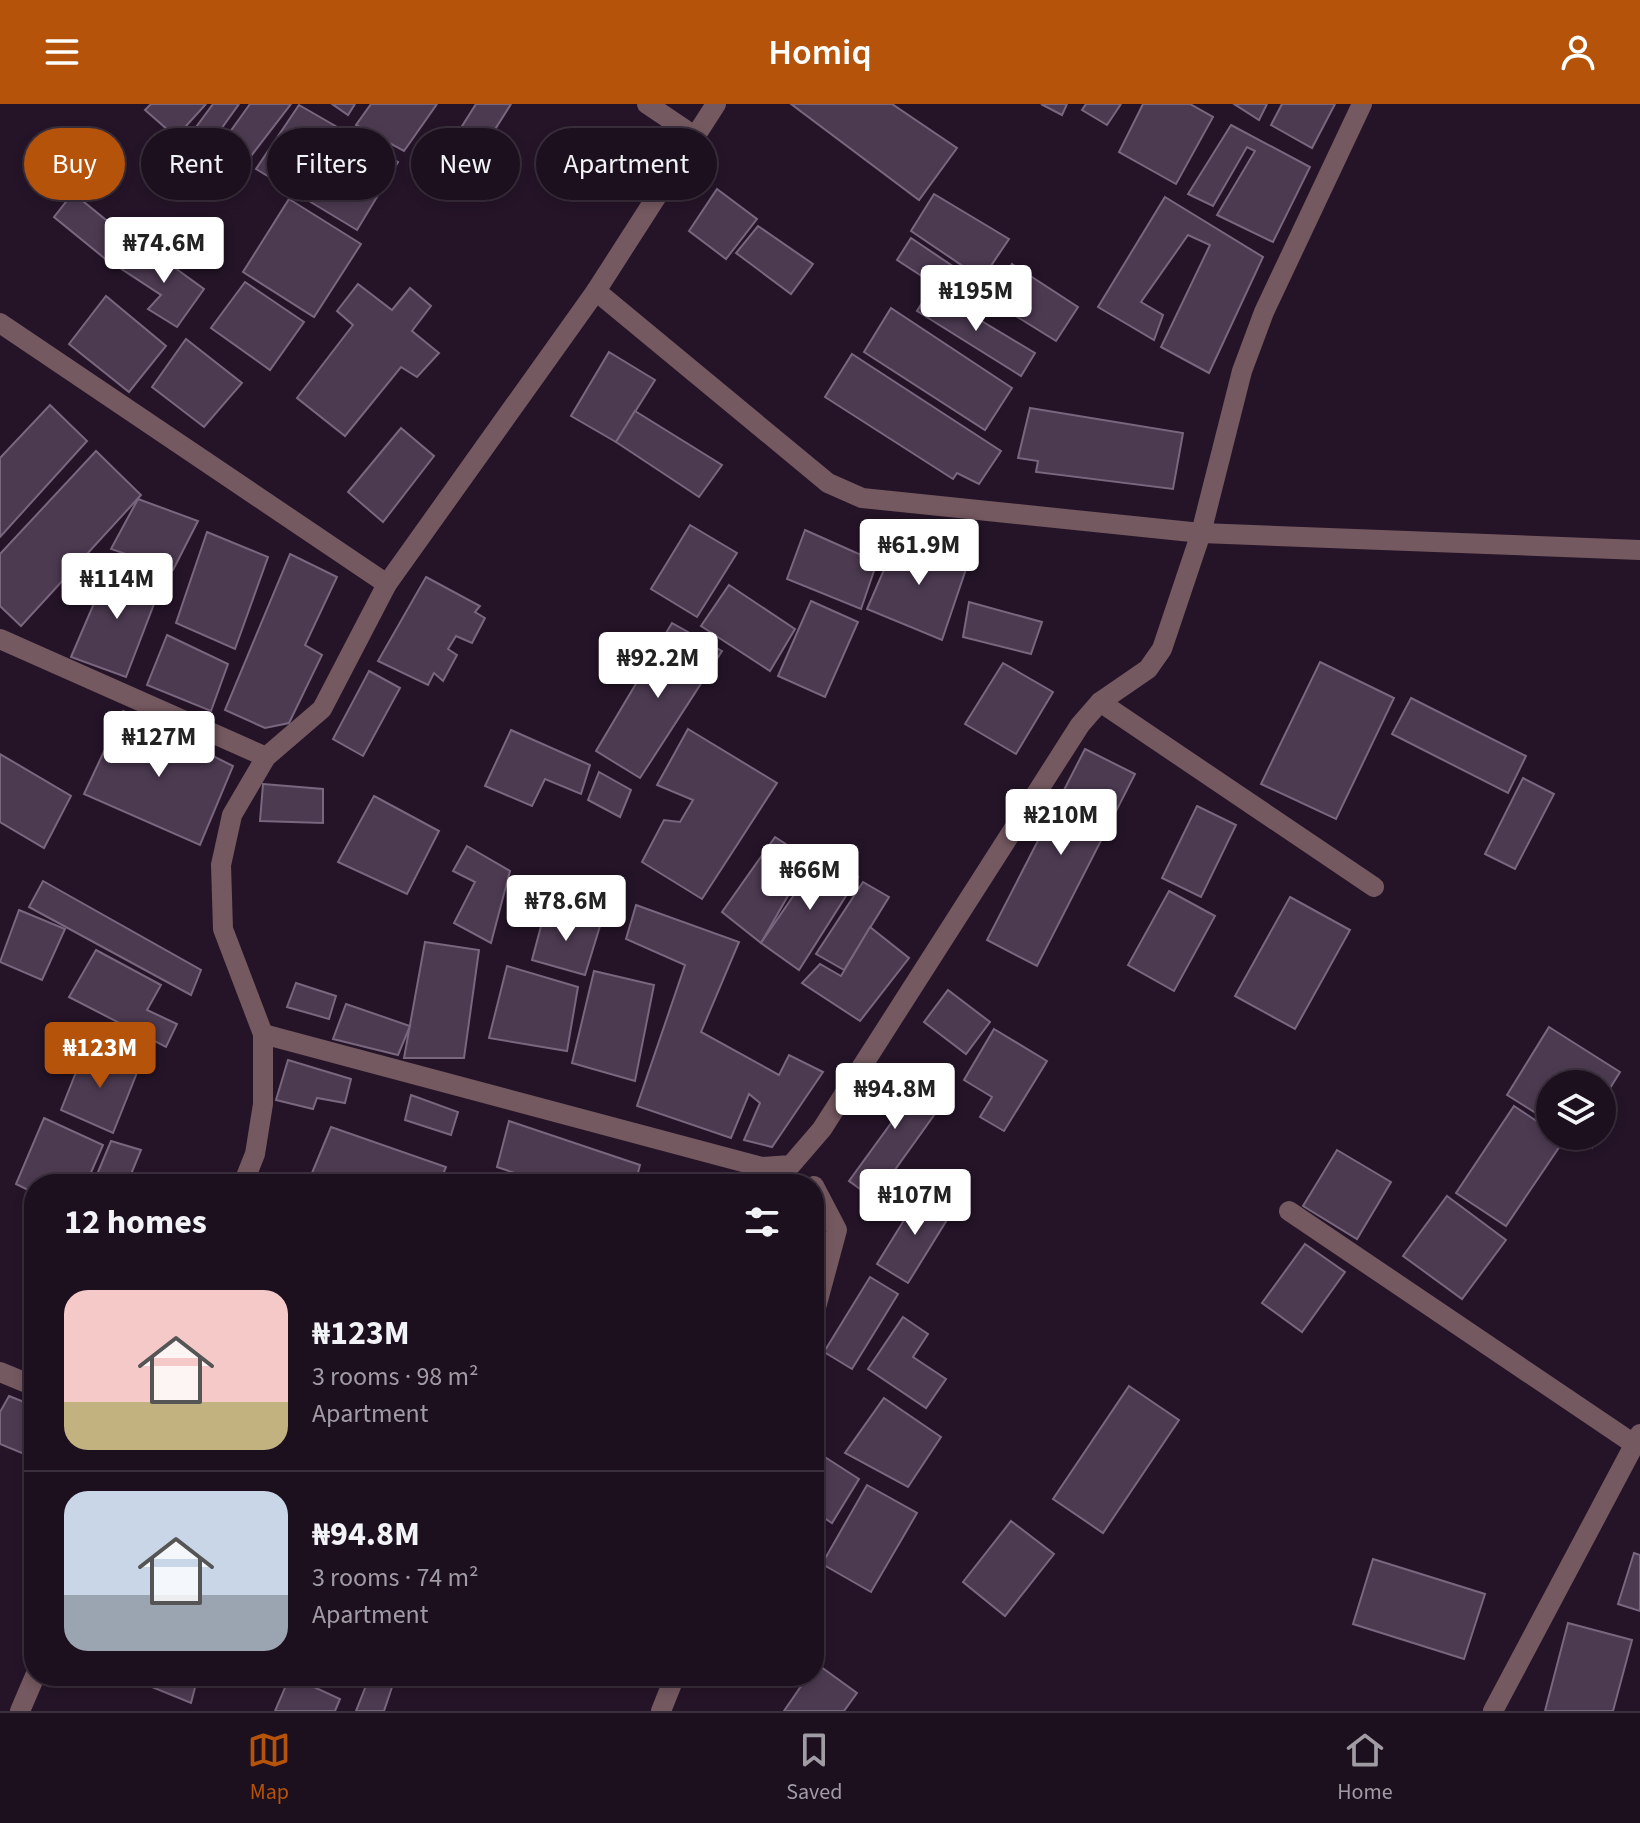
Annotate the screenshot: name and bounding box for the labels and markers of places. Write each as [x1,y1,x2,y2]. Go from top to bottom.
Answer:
pin: ₦74.6M [99,217,229,285]
pin: ₦195M [920,265,1032,333]
pin: ₦61.9M [854,519,984,587]
pin: ₦114M [61,553,173,621]
pin: ₦92.2M [593,632,723,700]
pin: ₦127M [103,711,215,779]
pin: ₦210M [1005,789,1117,857]
pin: ₦66M [763,844,857,912]
pin: ₦78.6M [501,875,631,943]
pin: ₦123M [44,1022,156,1090]
pin: ₦94.8M [830,1063,960,1131]
pin: ₦107M [859,1169,971,1237]

